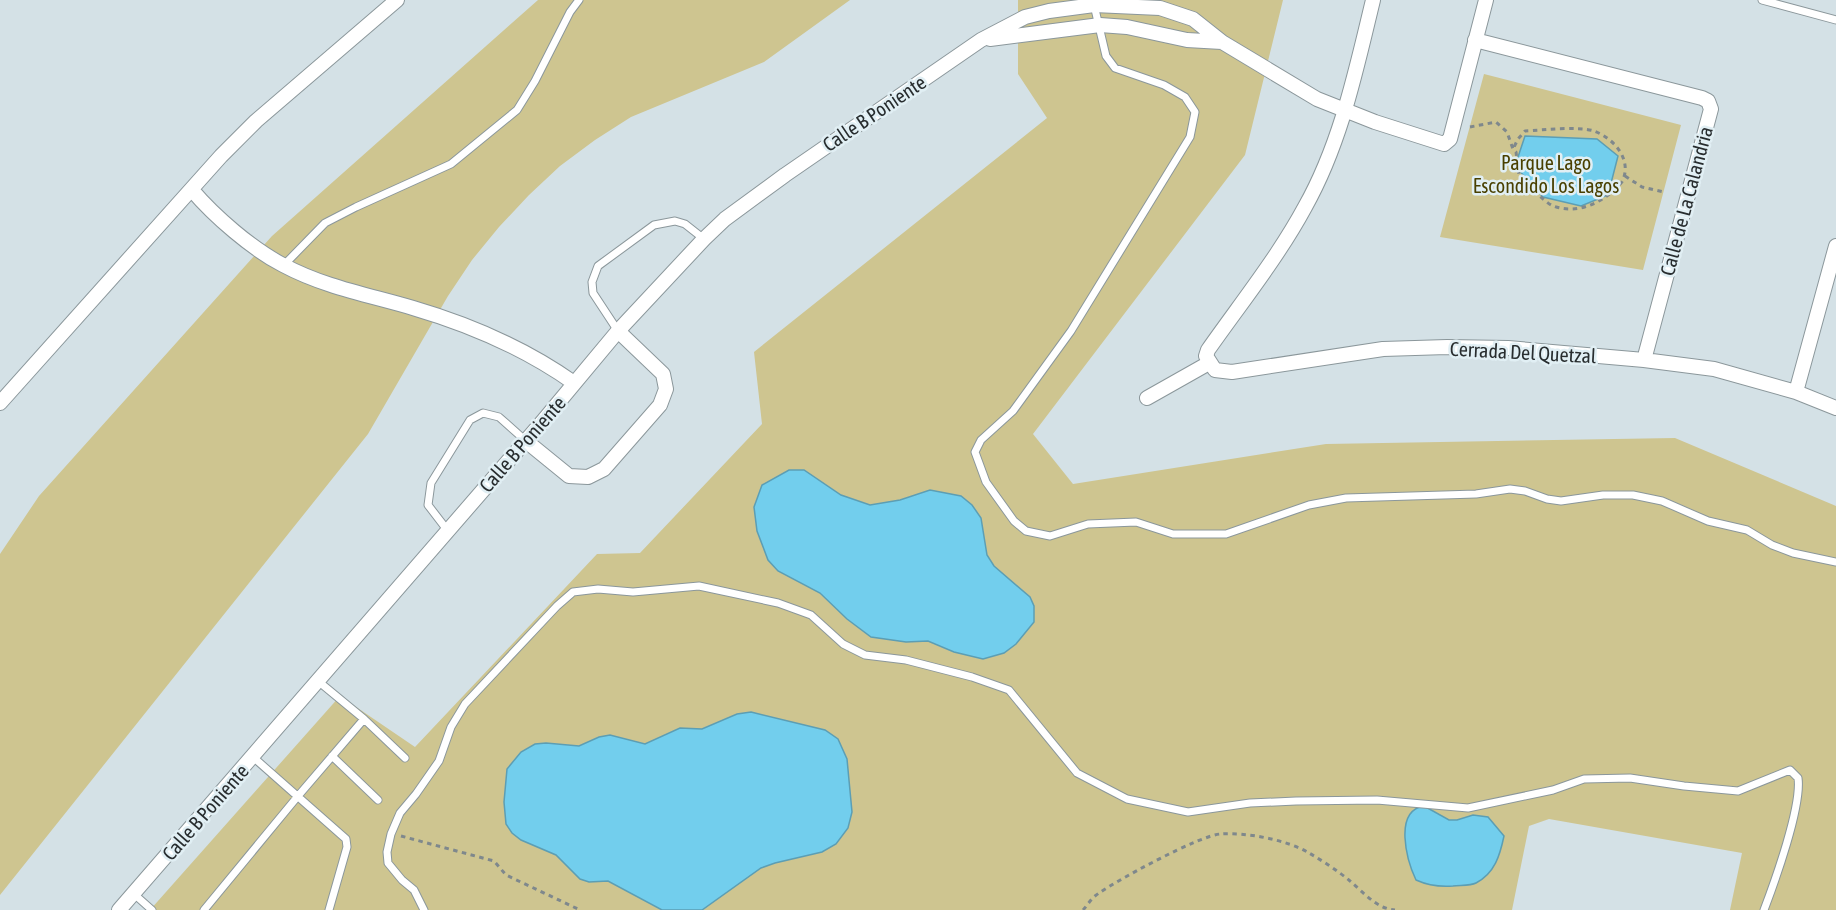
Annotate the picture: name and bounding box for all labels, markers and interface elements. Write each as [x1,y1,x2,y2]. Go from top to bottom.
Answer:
street label: Calle B Poniente [818,70,930,156]
street label: Calle de La Calandria [1655,124,1717,278]
park label: Parque Lago Escondido Los Lagos [1473,151,1619,197]
street label: Cerrada Del Quetzal [1449,337,1597,367]
street label: Calle B Poniente [474,391,570,497]
street label: Calle B Poniente [157,759,253,865]

